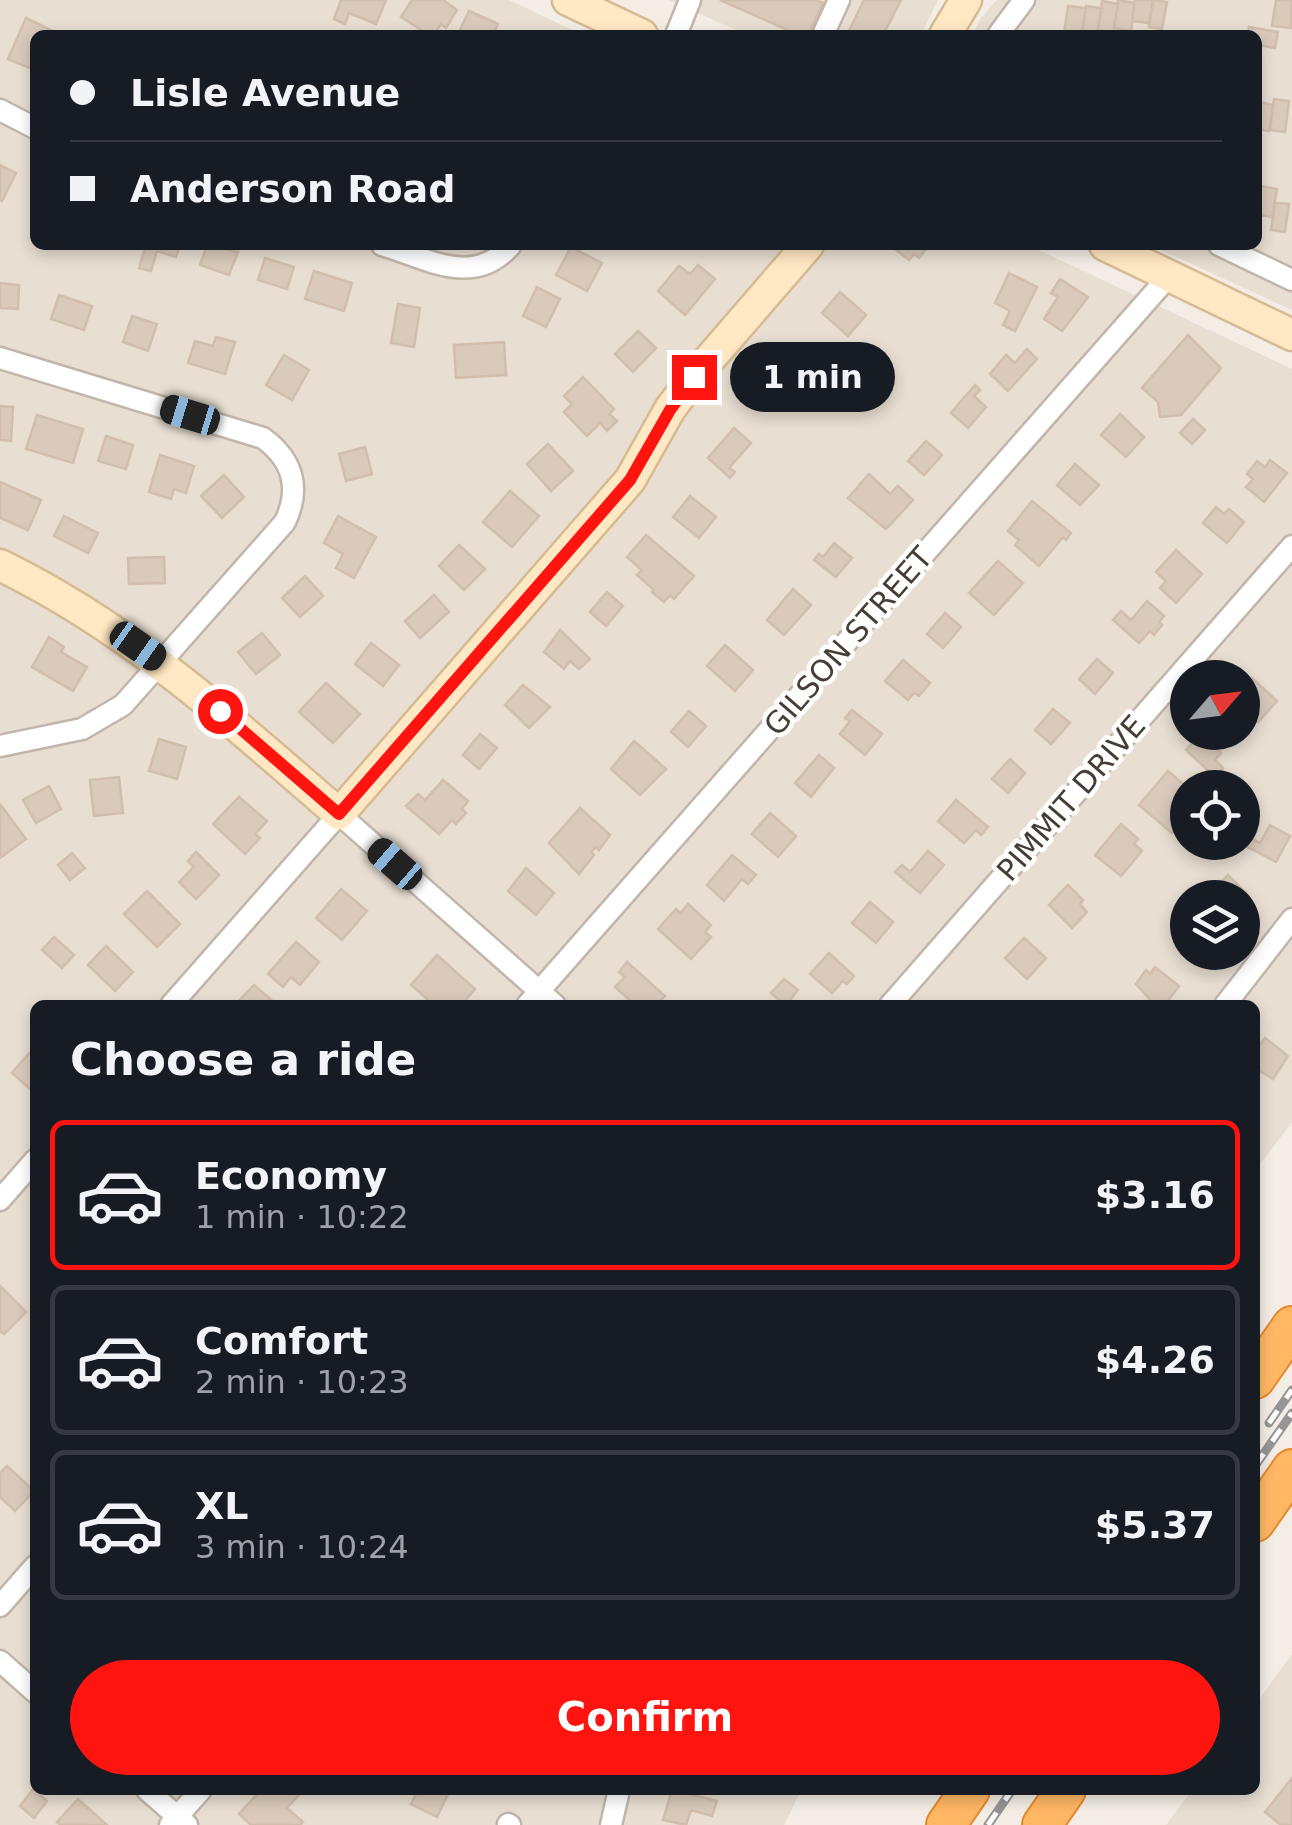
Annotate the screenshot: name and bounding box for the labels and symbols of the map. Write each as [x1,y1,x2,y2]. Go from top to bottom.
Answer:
callout: 1 min [729,342,894,412]
route end [672,355,717,400]
car [157,392,223,438]
street label: GILSON STREET [757,539,940,742]
car [105,617,171,675]
north arrow [1170,660,1260,750]
route start [198,689,243,734]
street label: PIMMIT DRIVE [990,708,1152,888]
car [363,833,427,895]

